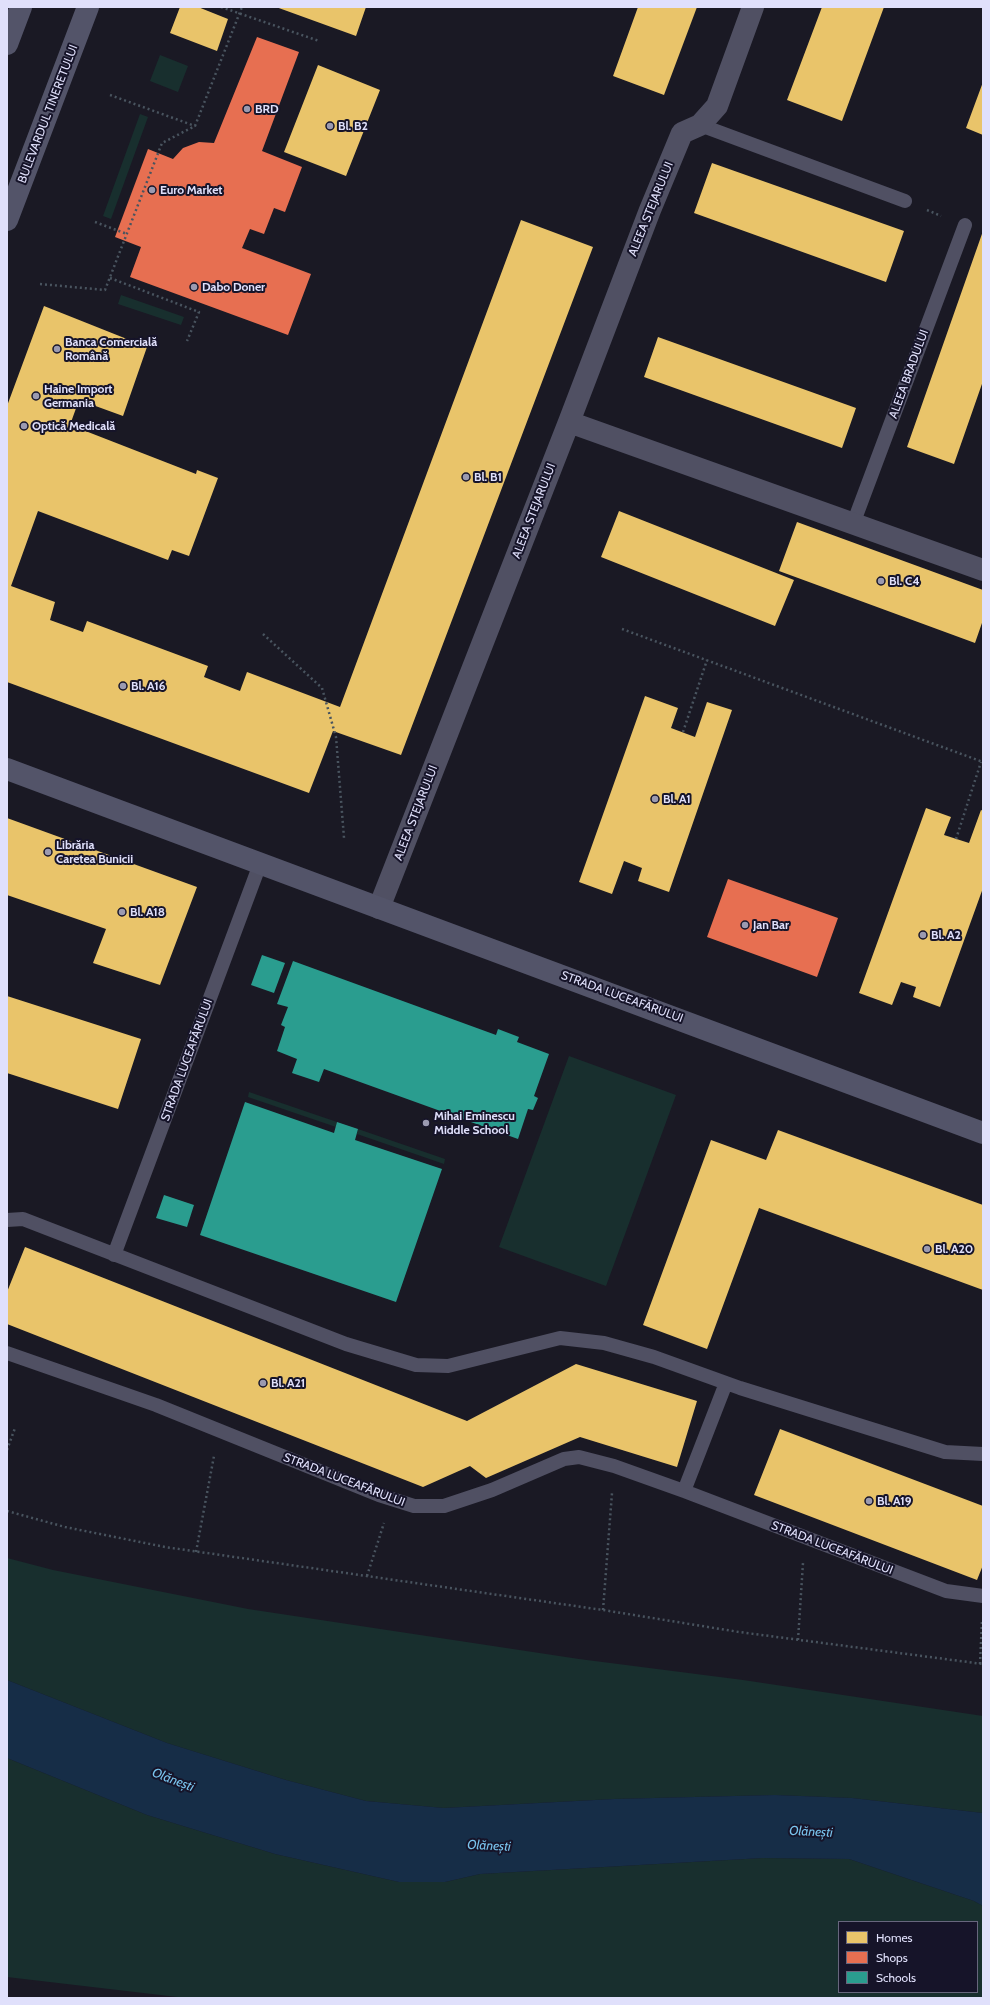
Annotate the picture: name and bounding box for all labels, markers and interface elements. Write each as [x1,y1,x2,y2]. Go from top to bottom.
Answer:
street label: BULEVARDUL TINERETULUI [15,43,81,185]
place label: BRD [255,102,279,116]
marker: BRD [242,104,252,114]
place label: Bl. B2 [338,119,368,133]
marker: Bl. B2 [325,121,335,131]
street label: ALEEA STEJARULUI [625,160,677,258]
place label: Euro Market [160,183,222,197]
marker: Euro Market [147,185,157,195]
place label: Dabo Doner [202,280,265,294]
marker: Dabo Doner [189,282,199,292]
street label: ALEEA BRADULUI [886,328,932,420]
place label: Banca Comercială Română [65,335,157,363]
marker: Banca Comercială Română [52,344,62,354]
place label: Haine Import Germania [44,382,112,410]
marker: Haine Import Germania [31,391,41,401]
place label: Optică Medicală [32,419,115,433]
marker: Optică Medicală [19,421,29,431]
street label: ALEEA STEJARULUI [509,461,559,561]
place label: Bl. B1 [474,470,502,484]
marker: Bl. B1 [461,472,471,482]
place label: Bl. C4 [889,574,920,588]
marker: Bl. C4 [876,576,886,586]
place label: Bl. A16 [131,679,165,693]
marker: Bl. A16 [118,681,128,691]
street label: ALEEA STEJARULUI [391,763,441,863]
place label: Bl. A1 [663,792,691,806]
marker: Bl. A1 [650,794,660,804]
place label: Librăria Caretea Bunicii [56,838,133,866]
marker: Librăria Caretea Bunicii [43,847,53,857]
place label: Bl. A18 [130,905,165,919]
marker: Bl. A18 [117,907,127,917]
place label: Jan Bar [753,918,789,932]
marker: Jan Bar [740,920,750,930]
place label: Bl. A2 [931,928,961,942]
marker: Bl. A2 [918,930,928,940]
street label: STRADA LUCEAFĂRULUI [559,968,685,1026]
street label: STRADA LUCEAFĂRULUI [158,997,216,1123]
place label: Mihai Eminescu Middle School [434,1109,515,1137]
marker: Mihai Eminescu Middle School [421,1118,431,1128]
place label: Bl. A20 [935,1242,973,1256]
marker: Bl. A20 [922,1244,932,1254]
place label: Bl. A21 [271,1376,305,1390]
marker: Bl. A21 [258,1378,268,1388]
street label: STRADA LUCEAFĂRULUI [281,1450,407,1510]
place label: Bl. A19 [877,1494,911,1508]
marker: Bl. A19 [864,1496,874,1506]
street label: STRADA LUCEAFĂRULUI [769,1518,895,1578]
water label: Olănești [150,1765,196,1795]
water label: Olănești [789,1823,833,1841]
water label: Olănești [467,1837,511,1855]
legend [838,1921,978,1993]
text: Homes [876,1930,913,1945]
text: Shops [876,1950,908,1965]
text: Schools [876,1970,916,1985]

